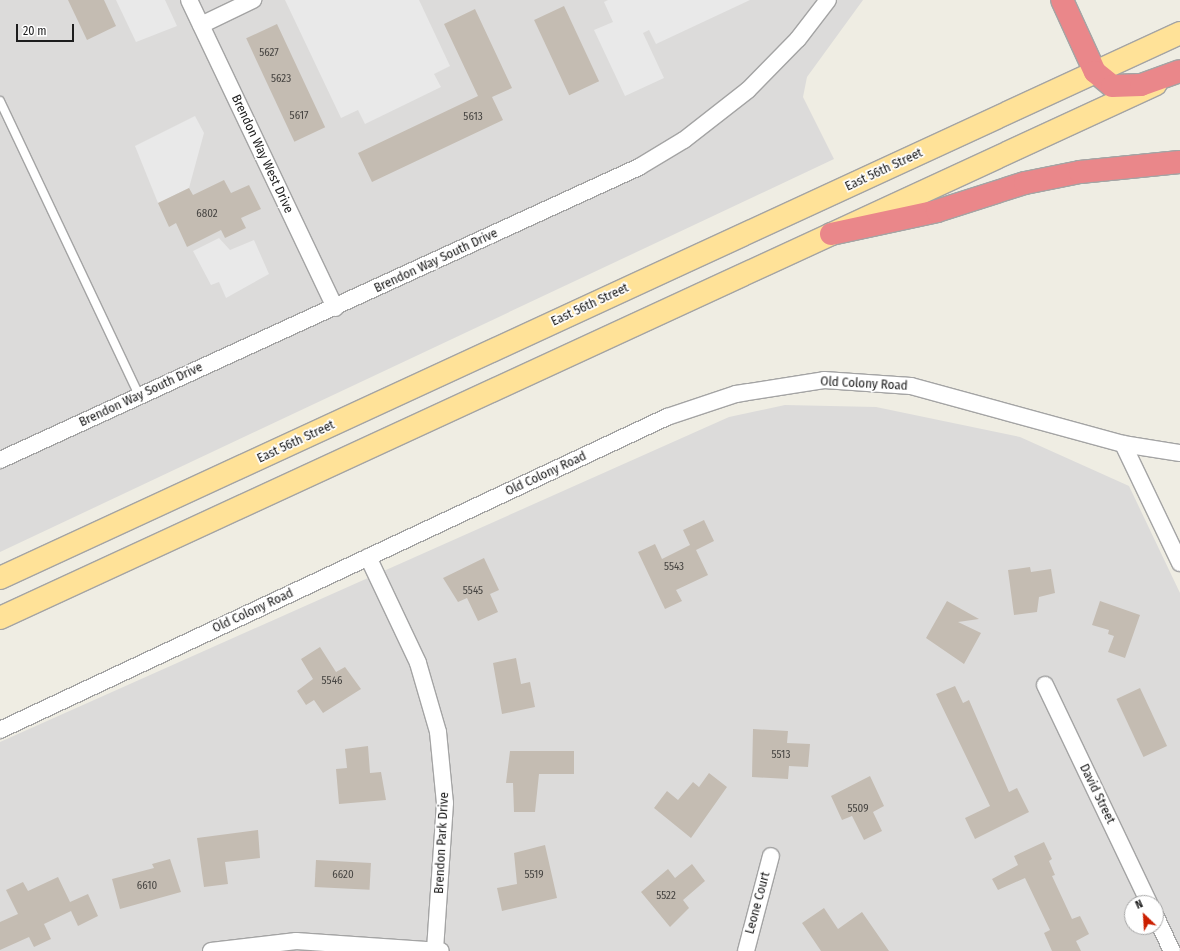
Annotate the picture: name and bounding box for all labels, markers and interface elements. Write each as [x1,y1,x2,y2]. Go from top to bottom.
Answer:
scale bar [18,16,76,42]
text: 20 m [23,24,47,38]
house number: 5627 [259,46,279,60]
house number: 5623 [271,72,291,86]
street label: Brendon Way West Drive [228,92,296,216]
house number: 5617 [290,109,308,123]
house number: 5613 [463,110,483,124]
street label: East 56th Street [843,145,925,195]
house number: 6802 [196,207,218,221]
street label: Brendon Way South Drive [372,226,500,296]
street label: East 56th Street [549,280,631,330]
street label: Brendon Way South Drive [77,360,205,430]
street label: Old Colony Road [820,374,908,394]
street label: East 56th Street [255,417,337,467]
street label: Old Colony Road [503,448,589,500]
house number: 5543 [664,560,684,574]
house number: 5545 [463,584,483,598]
street label: Old Colony Road [210,585,296,637]
house number: 5546 [322,674,342,688]
house number: 5513 [772,748,790,762]
street label: David Street [1076,762,1118,826]
street label: Brendon Park Drive [432,792,452,894]
house number: 5509 [847,802,869,816]
house number: 6620 [332,868,354,882]
house number: 5519 [524,868,544,882]
street label: Leone Court [742,870,774,936]
house number: 6610 [137,879,157,893]
house number: 5522 [656,889,676,903]
north arrow [1124,895,1164,935]
text: N [1133,897,1145,912]

